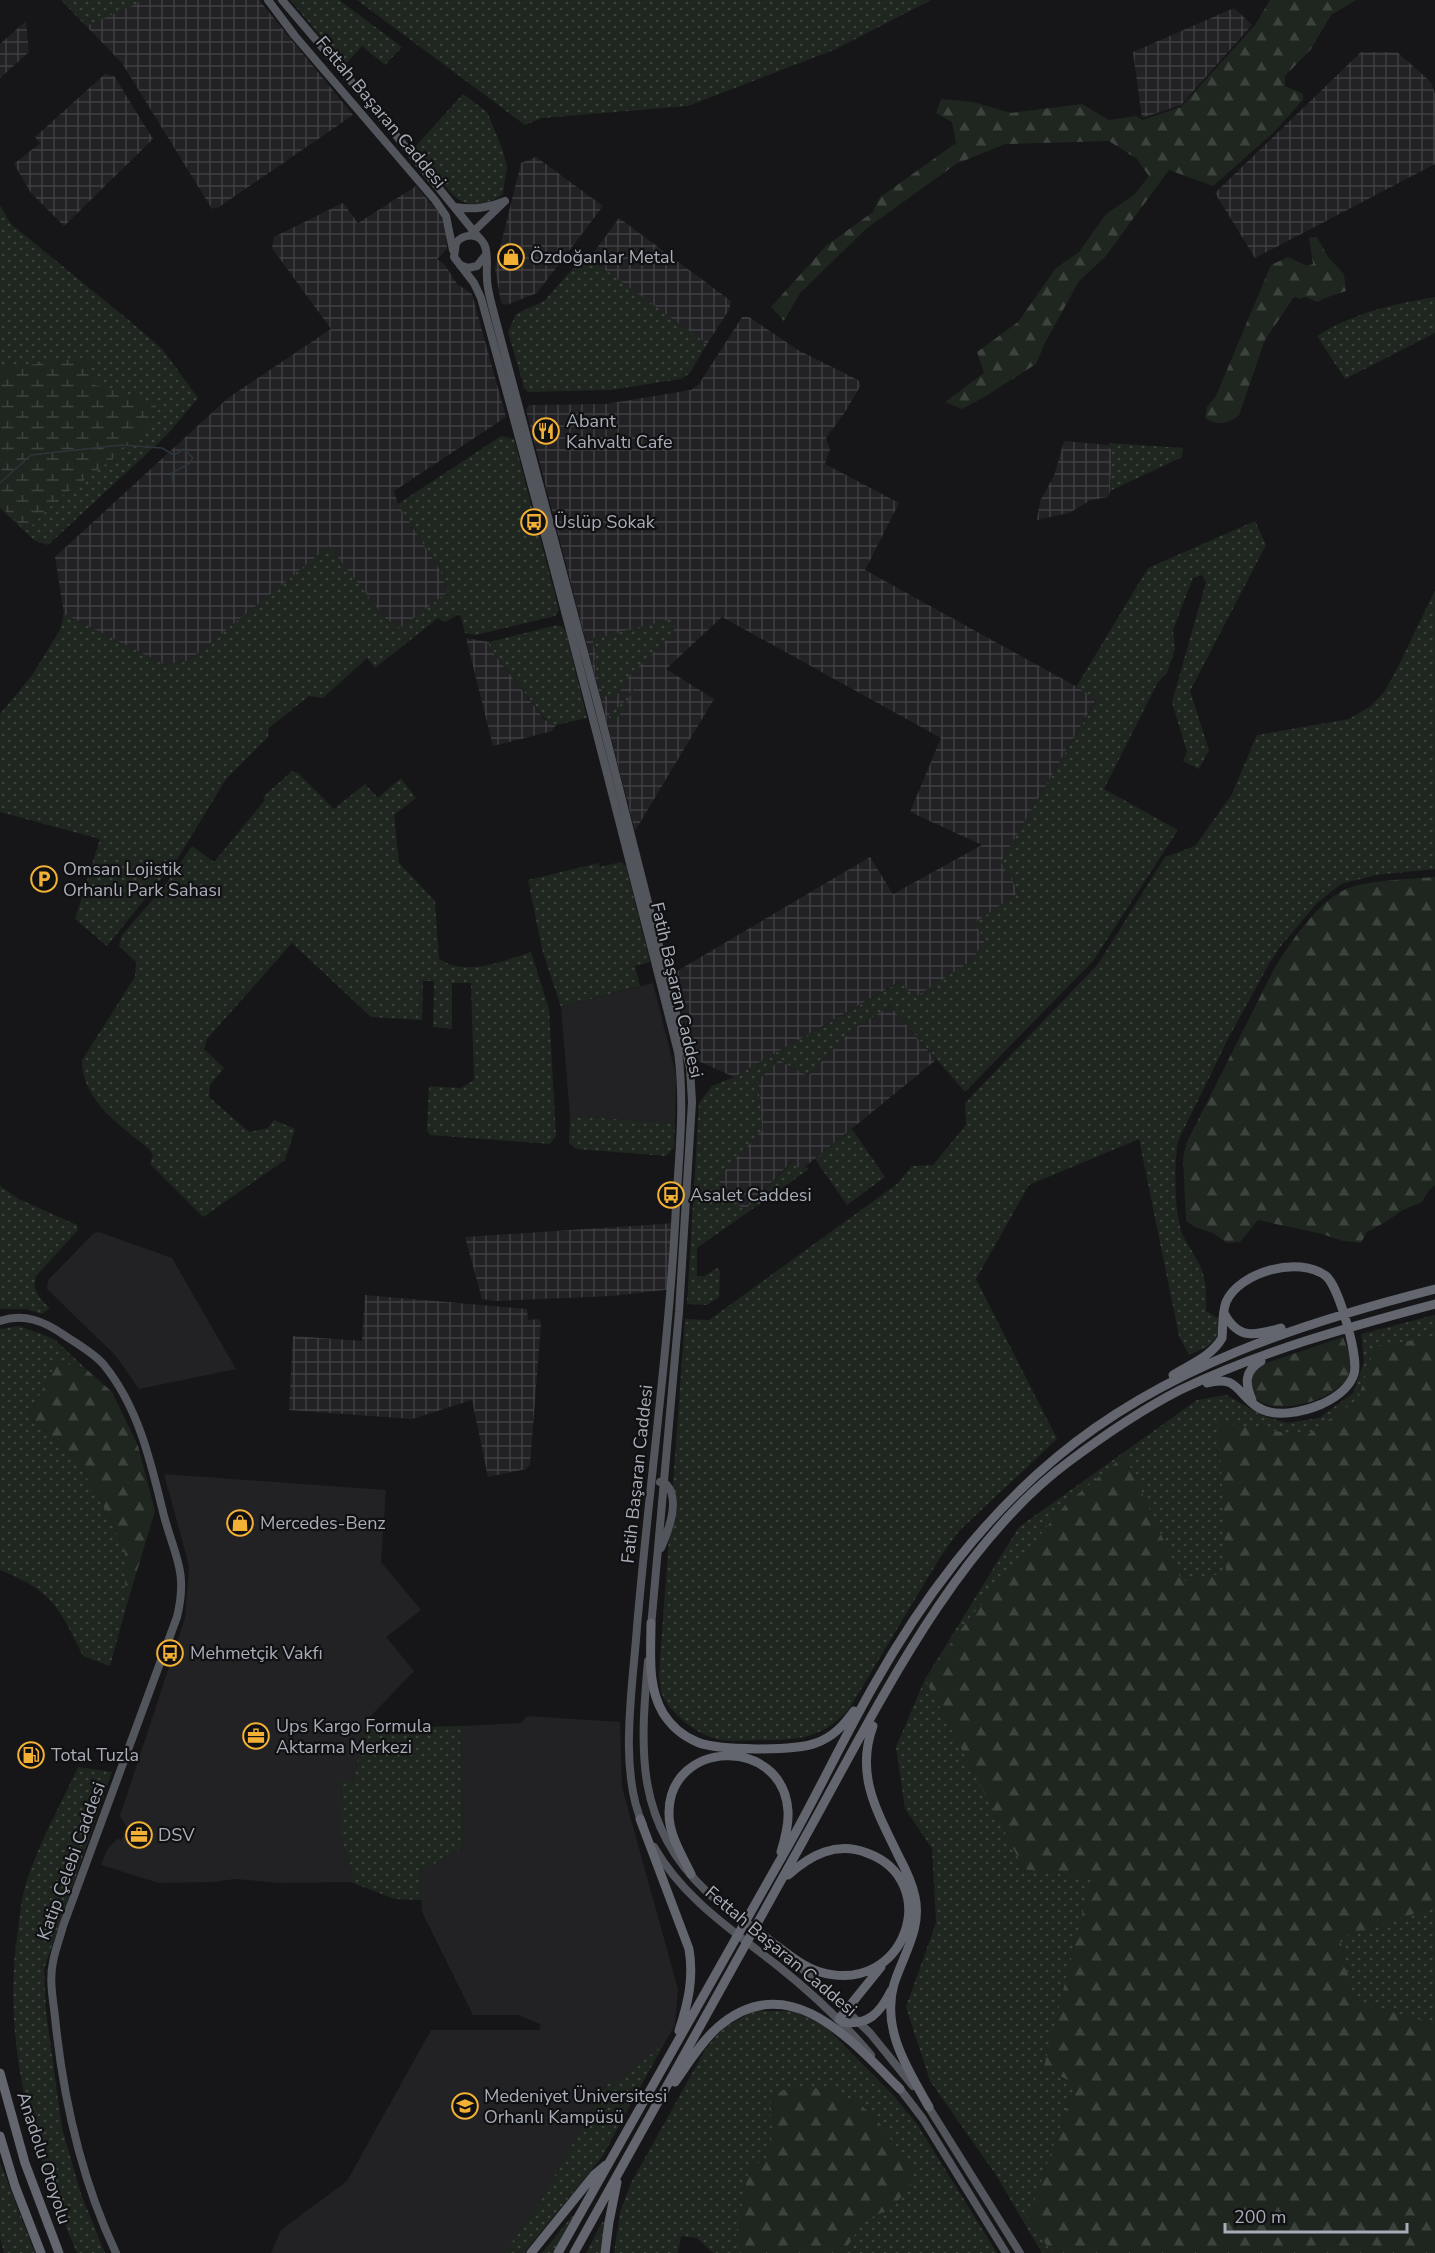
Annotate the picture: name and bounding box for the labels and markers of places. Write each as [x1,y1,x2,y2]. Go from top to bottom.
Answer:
shop icon: Özdoğanlar Metal [496,242,526,272]
place label: Özdoğanlar Metal [530,245,676,269]
place label: Abant Kahvaltı Cafe [566,409,673,454]
restaurant icon: Abant Kahvaltı Cafe [531,416,561,446]
bus stop icon: Üslüp Sokak [519,507,549,537]
place label: Üslüp Sokak [554,510,656,534]
place label: Omsan Lojistik Orhanlı Park Sahası [63,857,221,902]
parking icon: Omsan Lojistik Orhanlı Park Sahası [29,864,59,894]
bus stop icon: Asalet Caddesi [656,1180,686,1210]
place label: Asalet Caddesi [690,1183,812,1207]
shop icon: Mercedes-Benz [225,1508,255,1538]
place label: Mercedes-Benz [260,1511,386,1535]
bus stop icon: Mehmetçik Vakfı [155,1638,185,1668]
place label: Mehmetçik Vakfı [190,1641,323,1665]
place label: Ups Kargo Formula Aktarma Merkezi [276,1714,432,1759]
office icon: Ups Kargo Formula Aktarma Merkezi [241,1721,271,1751]
fuel station icon: Total Tuzla [16,1740,46,1770]
place label: Total Tuzla [51,1743,139,1767]
office icon: DSV [124,1820,154,1850]
place label: DSV [158,1823,195,1847]
place label: Medeniyet Üniversitesi Orhanlı Kampüsü [484,2084,667,2129]
school or university icon: Medeniyet Üniversitesi Orhanlı Kampüsü [450,2091,480,2121]

